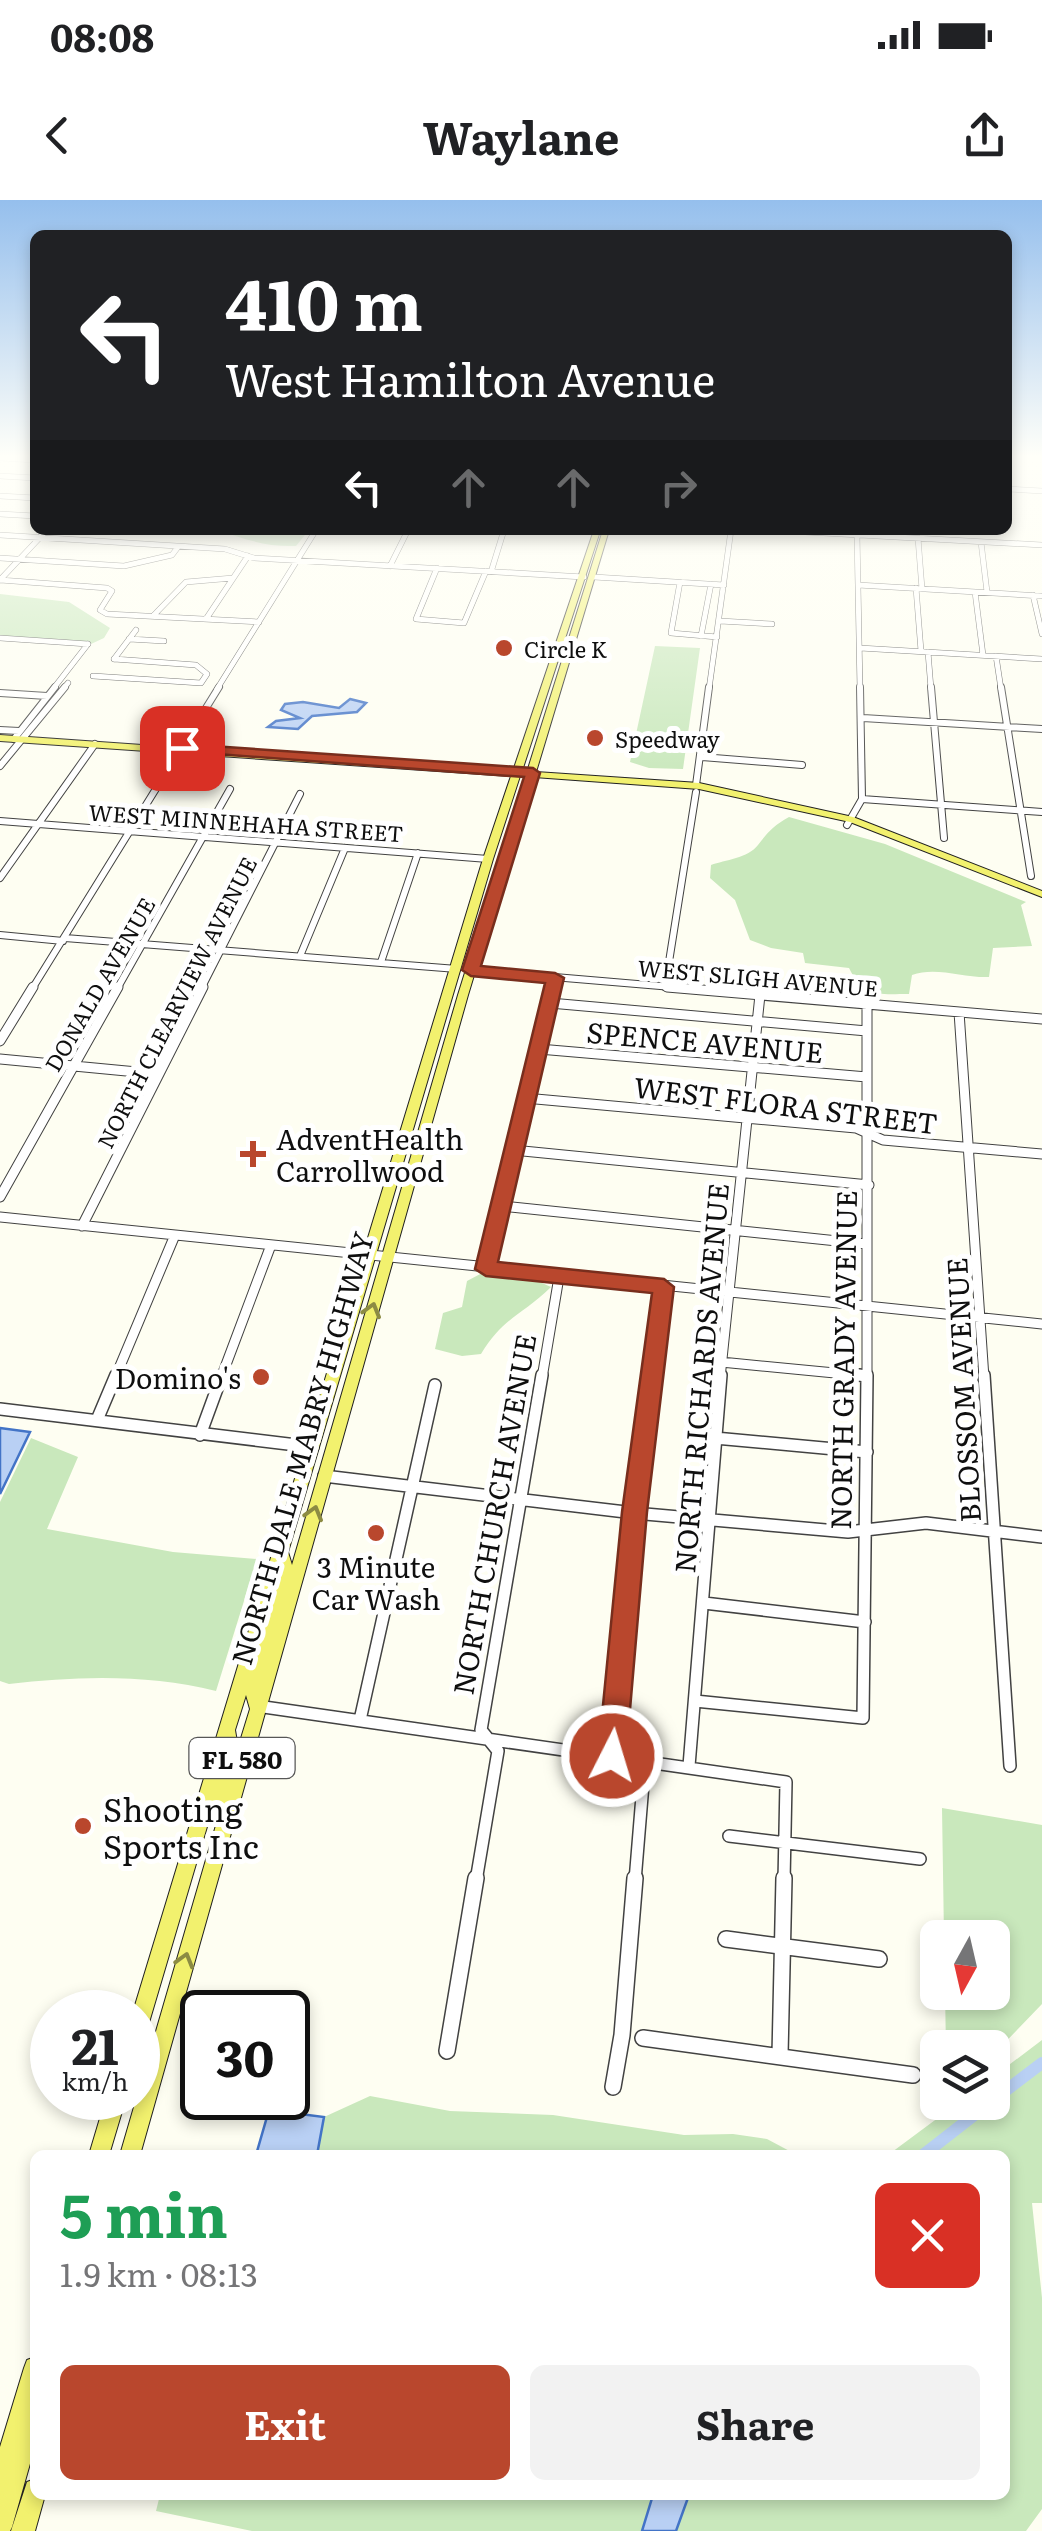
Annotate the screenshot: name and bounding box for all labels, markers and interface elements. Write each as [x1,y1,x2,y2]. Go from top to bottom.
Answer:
text: 08:08 [50,7,154,64]
text: Waylane [423,102,619,169]
icon: back [30,108,85,163]
icon: share [957,108,1012,163]
text: 410 m [225,249,423,353]
icon: left [60,270,190,400]
text: West Hamilton Avenue [225,344,715,411]
icon: left [336,460,391,515]
icon: ahead [441,460,496,515]
icon: ahead [546,460,601,515]
icon: right [651,460,706,515]
place label: Circle K [524,632,608,665]
marker: Circle K [493,637,515,659]
pin [140,706,225,791]
icon: arrive [155,721,210,776]
place label: Speedway [615,722,720,755]
marker: Speedway [584,727,606,749]
street label: WEST MINNEHAHA STREET [88,795,404,849]
street label: NORTH CLEARVIEW AVENUE [88,850,264,1154]
street label: DONALD AVENUE [36,891,162,1077]
street label: WEST SLIGH AVENUE [636,950,880,1004]
street label: SPENCE AVENUE [585,1010,825,1072]
street label: WEST FLORA STREET [632,1065,940,1143]
place label: AdventHealth Carrollwood [276,1117,464,1191]
marker: AdventHealth Carrollwood [240,1141,266,1167]
street label: NORTH RICHARDS AVENUE [662,1181,738,1575]
street label: NORTH GRADY AVENUE [818,1190,866,1530]
street label: NORTH DALE MABRY HIGHWAY [219,1226,383,1670]
street label: BLOSSOM AVENUE [934,1257,990,1523]
one-way arrow [360,1302,381,1319]
street label: NORTH CHURCH AVENUE [441,1330,545,1698]
place label: Domino's [115,1356,241,1398]
marker: Domino's [250,1366,272,1388]
one-way arrow [302,1505,323,1522]
marker: 3 Minute Car Wash [365,1522,387,1544]
place label: 3 Minute Car Wash [311,1545,441,1619]
position arrow [560,1704,664,1808]
road number: FL 580 [190,1738,294,1778]
place label: Shooting Sports Inc [103,1784,259,1869]
marker: Shooting Sports Inc [72,1815,94,1837]
north arrow [920,1920,1010,2010]
map controls [920,1920,1010,2120]
one-way arrow [173,1952,194,1969]
speed limit sign: 30 [180,1990,310,2120]
text: 21 [71,2006,119,2080]
button: layers [920,2030,1010,2120]
text: km/h [62,2062,128,2099]
text: 5 min [60,2167,228,2256]
button: close [875,2183,980,2288]
text: 1.9 km · 08:13 [60,2249,258,2297]
button: Exit [60,2365,510,2480]
button: Share [530,2365,980,2480]

